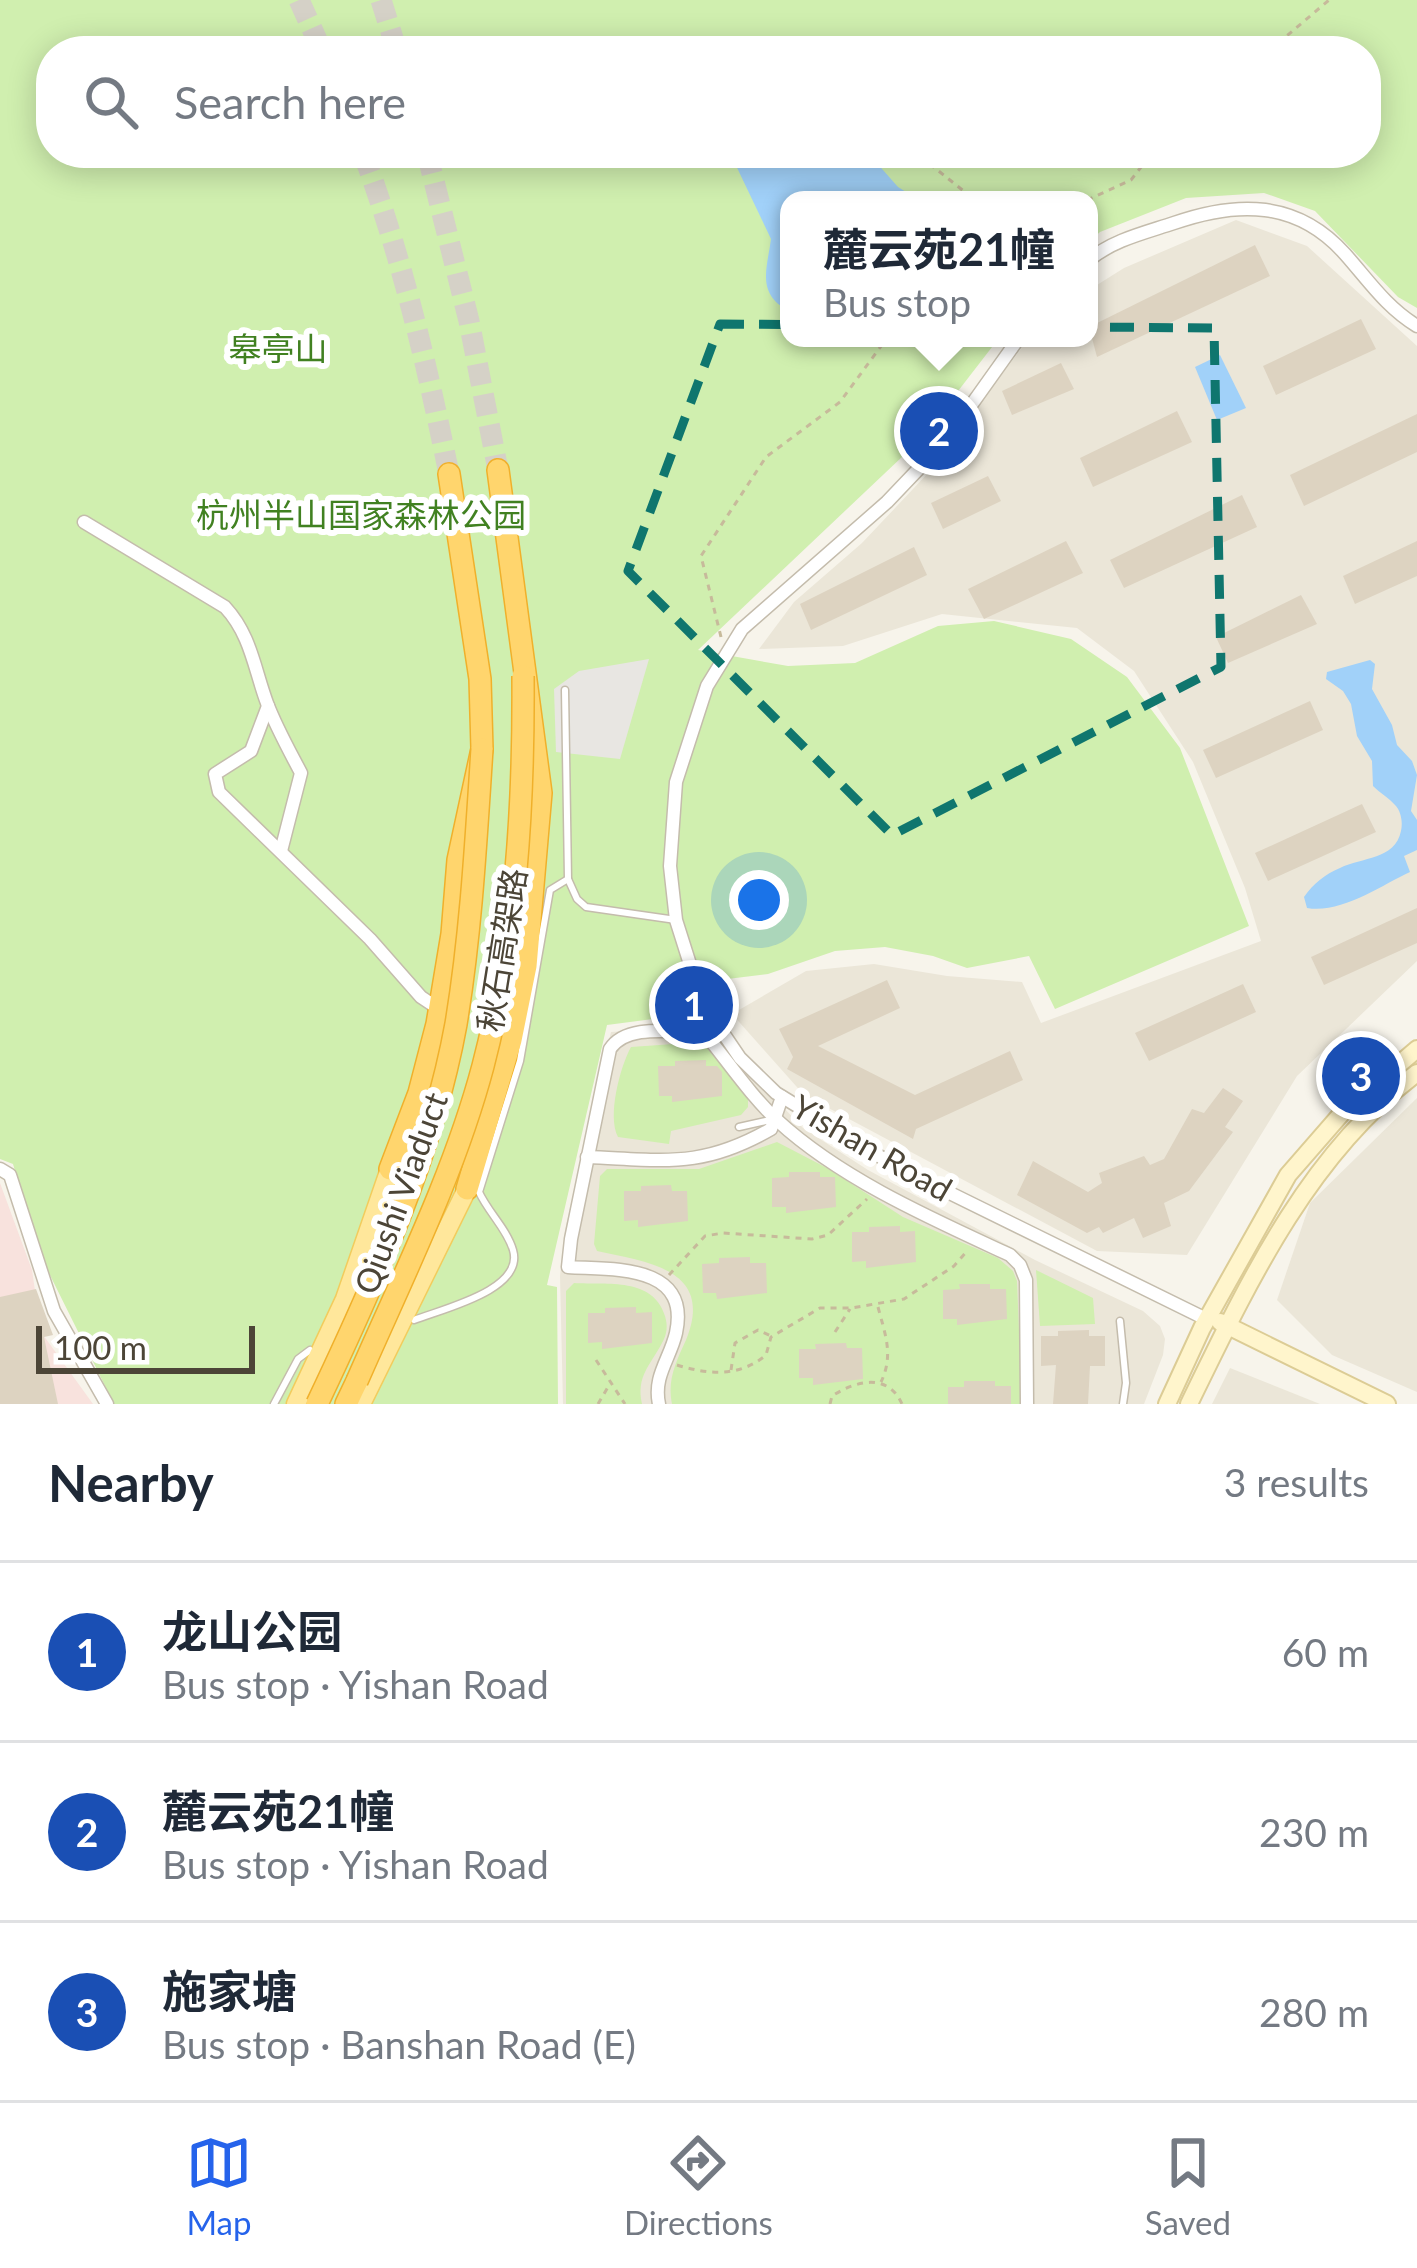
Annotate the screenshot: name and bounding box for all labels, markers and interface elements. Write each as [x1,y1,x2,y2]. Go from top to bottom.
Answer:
search box [36,36,1381,168]
icon: search [78,69,144,135]
text: Search here [174,75,406,129]
popup [780,191,1098,347]
text: 麓云苑21幢 [823,222,1055,276]
text: Bus stop [823,279,971,325]
park label: 皋亭山 [229,328,328,368]
pin: 2 [900,386,978,476]
park label: 杭州半山国家森林公园 [196,494,526,534]
street label: 秋石高架路 [468,865,534,1034]
your location [729,870,789,930]
pin: 1 [655,960,733,1050]
pin: 3 [1322,1031,1400,1121]
street label: Yishan Road [786,1085,959,1209]
street label: Qiushi Viaduct [345,1086,455,1299]
scale bar [36,1320,255,1373]
text: 100 m [54,1327,147,1367]
text: Nearby [48,1452,214,1513]
text: 3 results [1224,1459,1369,1505]
text: 龙山公园 [162,1604,342,1658]
text: 1 [76,1629,98,1675]
text: 60 m [1282,1629,1369,1675]
text: Bus stop · Yishan Road [162,1661,549,1707]
text: 麓云苑21幢 [162,1784,394,1838]
text: 2 [76,1809,98,1855]
text: 230 m [1259,1809,1369,1855]
text: Bus stop · Yishan Road [162,1841,549,1887]
text: 施家塘 [162,1964,297,2018]
text: 3 [76,1989,98,2035]
text: 280 m [1259,1989,1369,2035]
text: Bus stop · Banshan Road (E) [162,2021,636,2067]
tab: Map [186,2130,252,2242]
tab: Directions [624,2130,773,2242]
tab: Saved [1145,2130,1231,2242]

